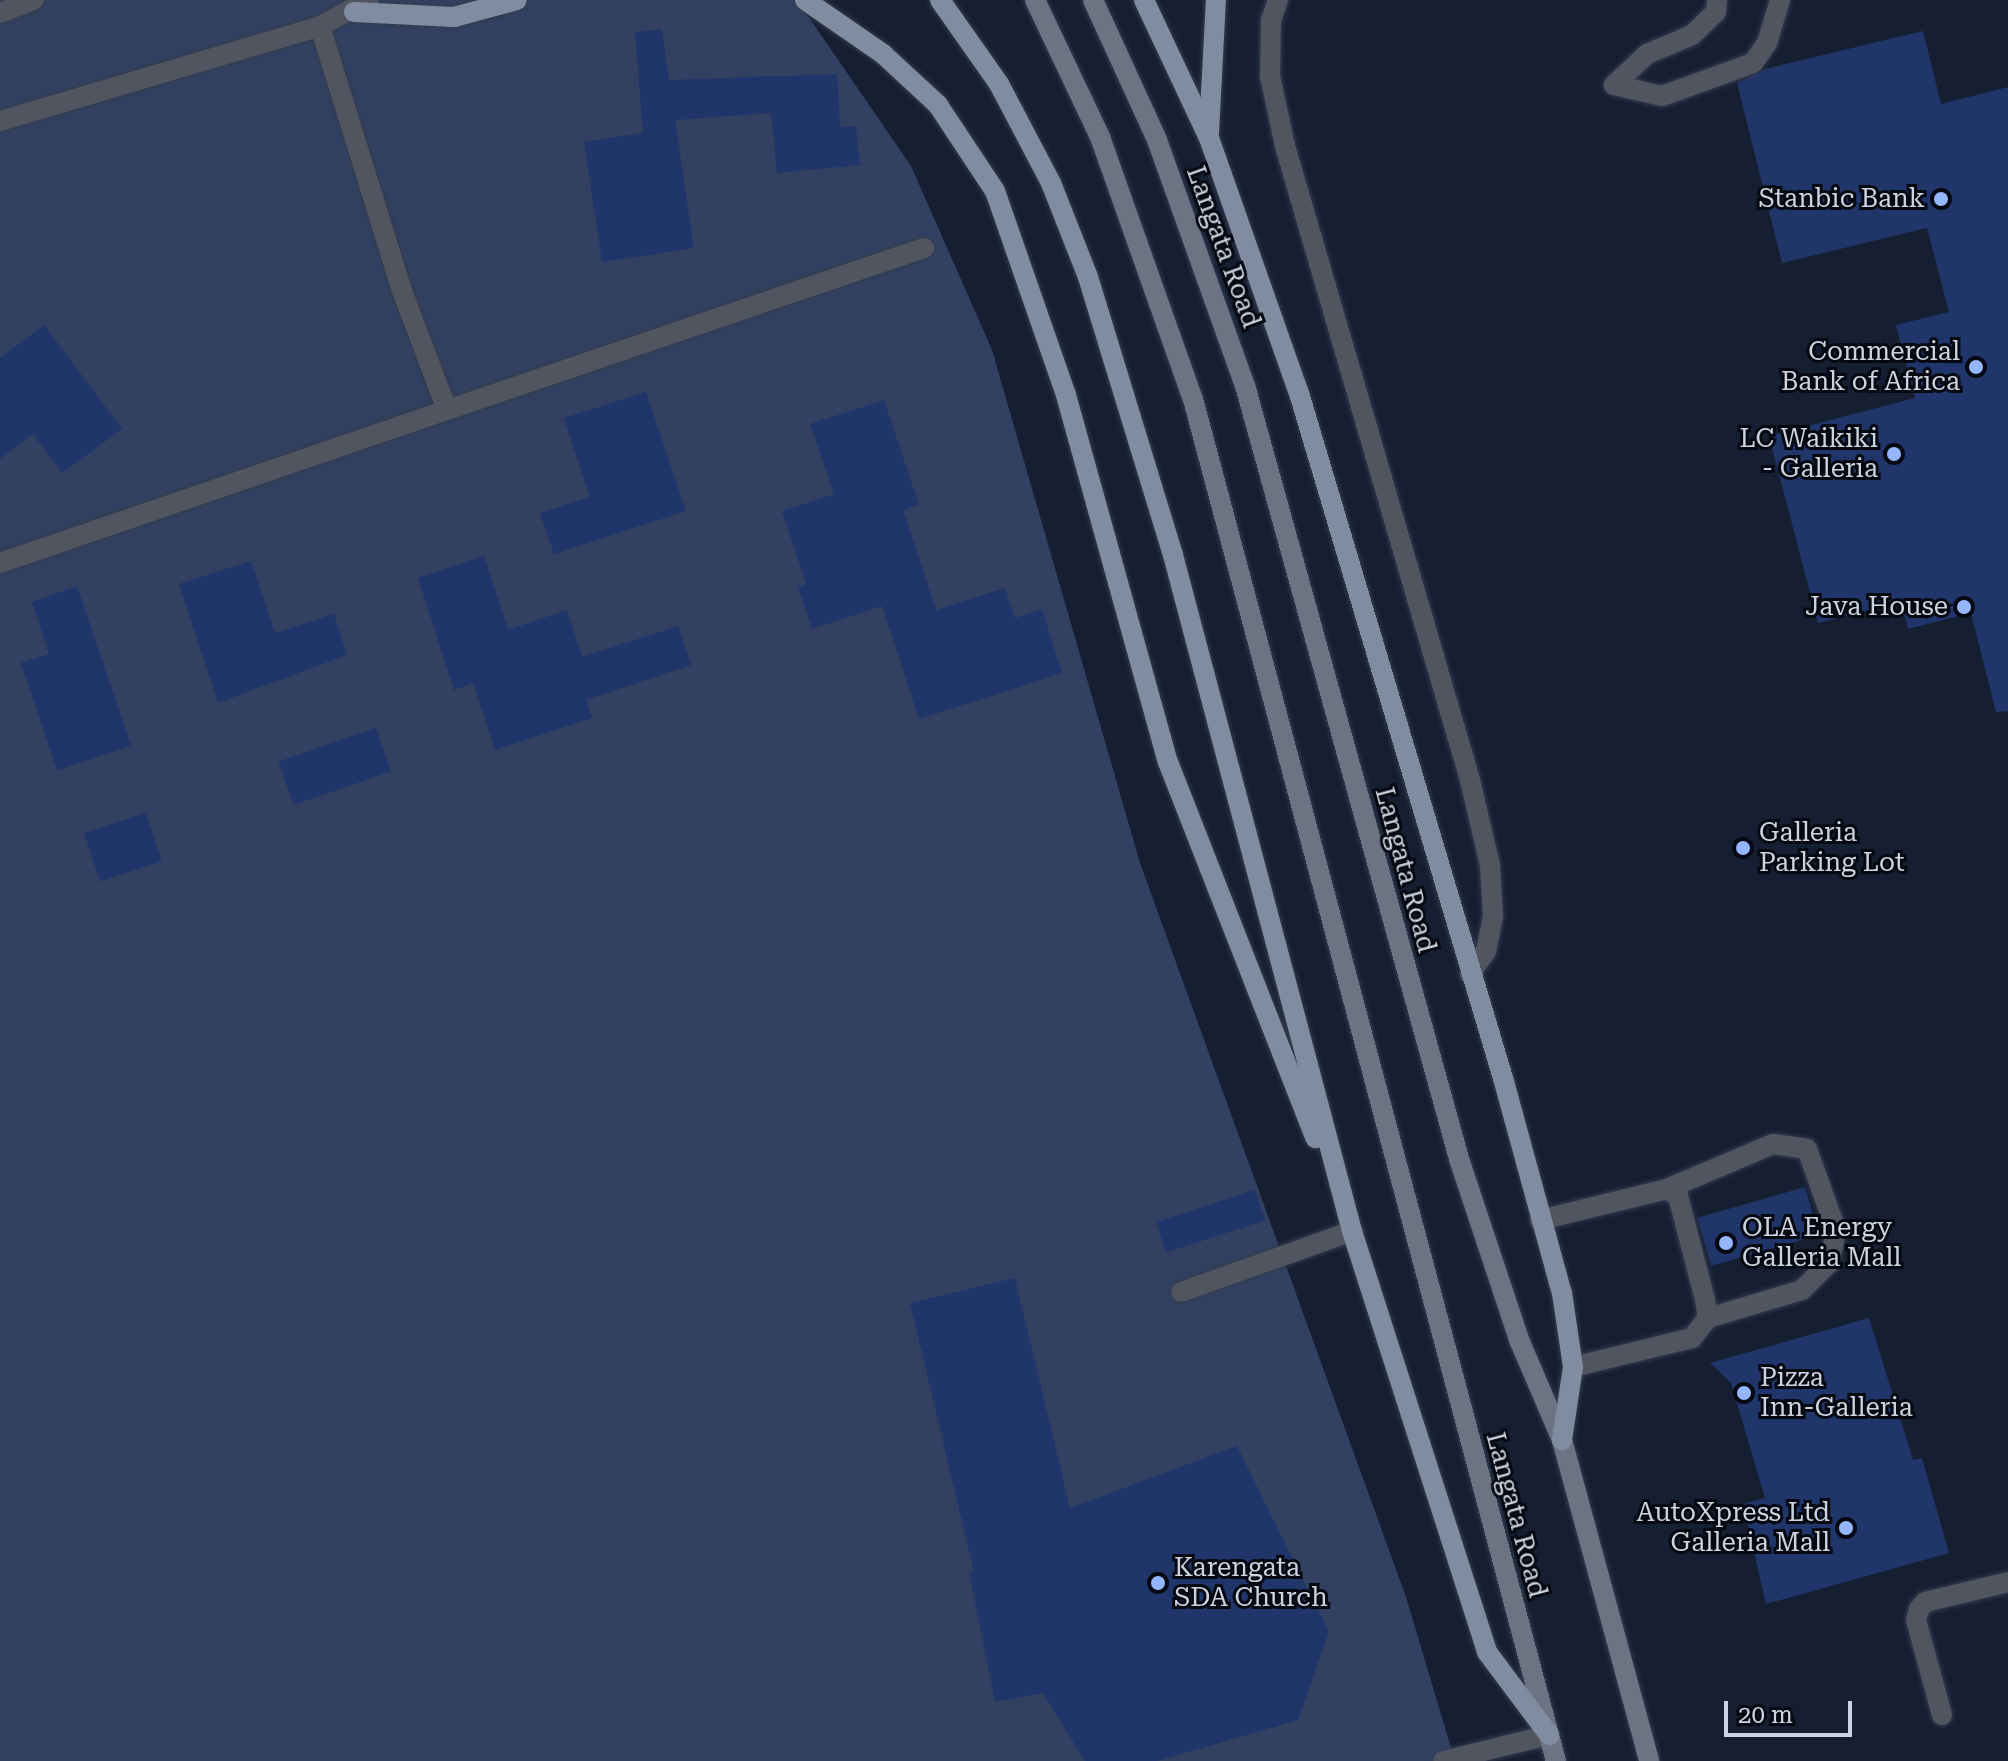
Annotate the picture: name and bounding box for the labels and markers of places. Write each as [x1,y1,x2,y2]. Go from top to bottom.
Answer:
place label: Stanbic Bank [1758,183,1925,215]
marker: Stanbic Bank [1932,190,1950,208]
place label: Commercial Bank of Africa [1781,336,1960,398]
marker: Commercial Bank of Africa [1967,358,1985,376]
place label: LC Waikiki - Galleria [1739,423,1878,484]
marker: LC Waikiki - Galleria [1885,445,1903,463]
place label: Java House [1805,591,1948,623]
marker: Java House [1955,598,1973,616]
place label: Galleria Parking Lot [1759,817,1905,878]
marker: Galleria Parking Lot [1734,839,1752,857]
place label: OLA Energy Galleria Mall [1742,1212,1901,1274]
marker: OLA Energy Galleria Mall [1717,1234,1735,1252]
place label: Pizza Inn-Galleria [1760,1362,1913,1424]
marker: Pizza Inn-Galleria [1735,1384,1753,1402]
place label: AutoXpress Ltd Galleria Mall [1637,1497,1830,1558]
marker: AutoXpress Ltd Galleria Mall [1837,1519,1855,1537]
place label: Karengata SDA Church [1174,1552,1328,1614]
marker: Karengata SDA Church [1149,1574,1167,1592]

